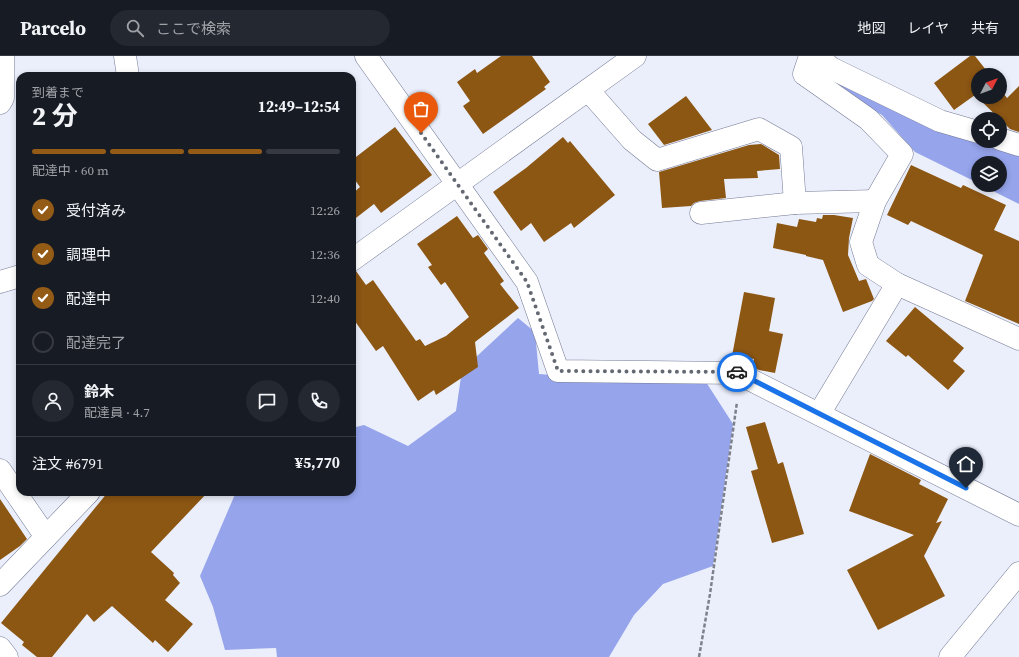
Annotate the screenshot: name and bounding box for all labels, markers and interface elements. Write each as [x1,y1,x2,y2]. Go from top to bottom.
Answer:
search box [110,10,390,46]
text: Parcelo [20,15,86,41]
icon: search [124,17,146,39]
text: ここで検索 [156,18,231,39]
text: 地図 [857,18,885,38]
text: レイヤ [907,18,949,38]
text: 共有 [971,18,999,38]
north arrow [971,68,1007,104]
map controls [971,68,1007,192]
text: 到着まで [32,84,84,101]
pin [404,92,438,133]
text: 12:49–12:54 [258,96,340,117]
text: 2 分 [32,98,78,134]
icon: bag [410,98,432,120]
button: locate [971,112,1007,148]
button: layers [971,156,1007,192]
text: 配達中 · 60 m [32,162,109,179]
icon: check [32,199,54,221]
text: 受付済み [66,200,126,221]
text: 12:26 [310,202,340,219]
icon: check [32,243,54,265]
text: 調理中 [66,244,111,265]
text: 12:36 [310,246,340,263]
icon: check [32,287,54,309]
text: 配達中 [66,288,111,309]
text: 12:40 [310,290,340,307]
text: 配達完了 [66,332,126,353]
courier [717,352,757,392]
icon: car [726,361,748,383]
button: person [32,380,74,422]
button: chat [246,380,288,422]
button: phone [298,380,340,422]
text: 鈴木 [84,381,114,402]
text: 配達員 · 4.7 [84,404,150,421]
pin [949,447,983,488]
text: ¥5,770 [295,452,340,473]
text: 注文 #6791 [32,453,103,474]
icon: home [955,453,977,475]

